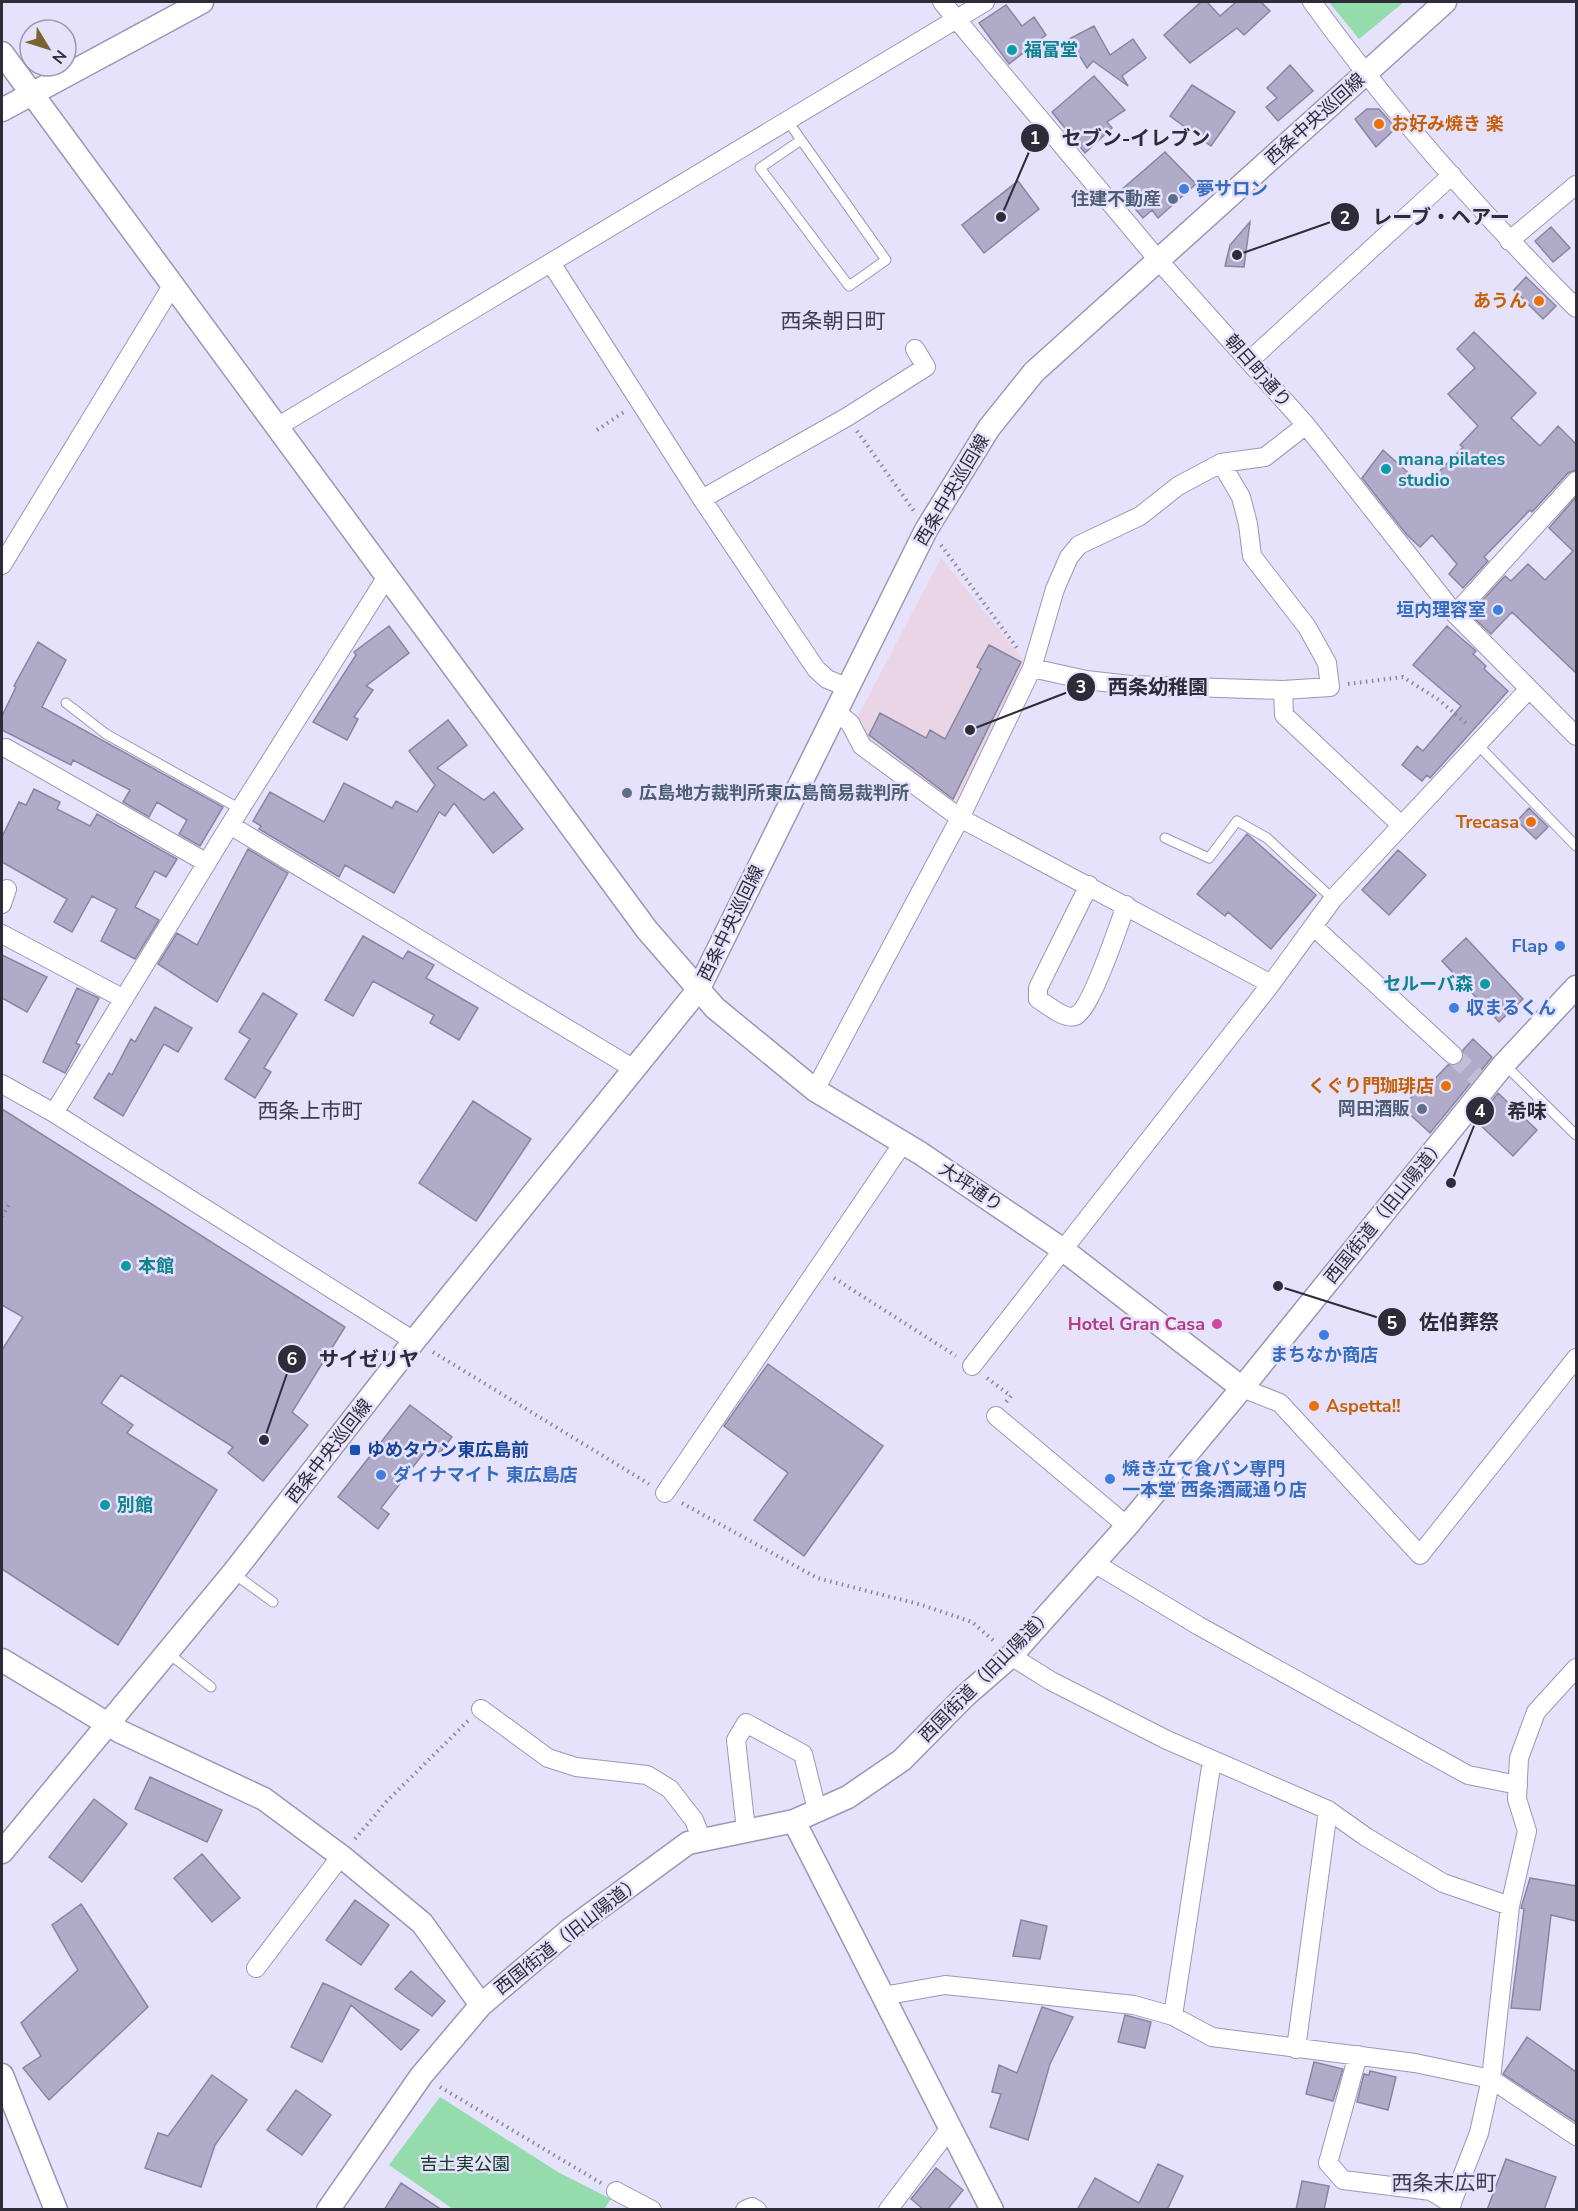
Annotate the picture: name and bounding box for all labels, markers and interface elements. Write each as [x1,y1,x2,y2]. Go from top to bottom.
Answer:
north arrow [18,18,78,78]
place label: 福富堂 [1024,38,1078,62]
marker: 福富堂 [1005,43,1019,57]
text: N [47,45,71,68]
street label: 西条中央巡回線 [1260,68,1370,170]
place label: お好み焼き 楽 [1391,112,1504,136]
marker: お好み焼き 楽 [1372,117,1386,131]
callout: セブン-イレブン [1020,119,1223,157]
text: セブン-イレブン [1062,125,1210,152]
text: 1 [1030,126,1040,150]
place label: 夢サロン [1196,177,1268,201]
marker: 夢サロン [1177,182,1191,196]
place label: 住建不動産 [1071,187,1161,211]
marker: 住建不動産 [1166,192,1180,206]
callout: レーブ・ヘアー [1330,198,1523,236]
text: レーブ・ヘアー [1372,204,1510,231]
text: 2 [1340,206,1350,230]
place label: あうん [1473,289,1527,313]
marker: あうん [1532,294,1546,308]
district label: 西条朝日町 [781,307,886,335]
street label: 朝日町通り [1219,329,1297,413]
street label: 西条中央巡回線 [909,430,995,550]
place label: mana pilates studio [1398,447,1505,492]
marker: mana pilates studio [1379,462,1393,476]
place label: 垣内理容室 [1396,598,1486,622]
marker: 垣内理容室 [1491,603,1505,617]
callout: 西条幼稚園 [1066,668,1220,706]
text: 西条幼稚園 [1108,674,1208,701]
text: 3 [1076,675,1086,699]
place label: 広島地方裁判所東広島簡易裁判所 [639,781,909,805]
marker: 広島地方裁判所東広島簡易裁判所 [620,786,634,800]
place label: Trecasa [1456,810,1519,834]
marker: Trecasa [1524,815,1538,829]
street label: 西条中央巡回線 [693,861,769,985]
place label: Flap [1511,934,1548,958]
marker: Flap [1553,939,1567,953]
place label: セルーバ森 [1383,972,1473,996]
marker: セルーバ森 [1478,977,1492,991]
place label: 収まるくん [1466,996,1556,1020]
marker: 収まるくん [1447,1001,1461,1015]
place label: くぐり門珈琲店 [1308,1074,1434,1098]
marker: くぐり門珈琲店 [1439,1079,1453,1093]
callout: 希味 [1465,1092,1559,1130]
district label: 西条上市町 [258,1097,363,1125]
place label: 岡田酒販 [1338,1097,1410,1121]
text: 希味 [1507,1098,1547,1125]
text: 4 [1475,1099,1486,1123]
marker: 岡田酒販 [1415,1102,1429,1116]
street label: 西国街道（旧山陽道） [1319,1134,1451,1288]
street label: 大坪通り [934,1157,1008,1217]
place label: 本館 [138,1254,174,1278]
marker: 本館 [119,1259,133,1273]
callout: 佐伯葬祭 [1377,1303,1511,1341]
text: 佐伯葬祭 [1419,1309,1499,1336]
text: 5 [1387,1311,1398,1335]
place label: Hotel Gran Casa [1068,1312,1205,1336]
marker: Hotel Gran Casa [1210,1317,1224,1331]
marker: まちなか商店 [1317,1328,1331,1342]
callout: サイゼリヤ [277,1340,431,1378]
place label: まちなか商店 [1270,1343,1378,1367]
text: サイゼリヤ [319,1346,419,1373]
text: 6 [287,1347,298,1371]
street label: 西条中央巡回線 [281,1394,377,1508]
place label: Aspetta!! [1326,1394,1401,1418]
marker: Aspetta!! [1307,1399,1321,1413]
place label: ゆめタウン東広島前 [367,1438,529,1462]
marker: ゆめタウン東広島前 [348,1443,362,1457]
place label: 焼き立て食パン専門 一本堂 西条酒蔵通り店 [1122,1457,1307,1502]
place label: ダイナマイト 東広島店 [393,1463,578,1487]
marker: ダイナマイト 東広島店 [374,1468,388,1482]
marker: 焼き立て食パン専門 一本堂 西条酒蔵通り店 [1103,1472,1117,1486]
place label: 別館 [117,1493,153,1517]
marker: 別館 [98,1498,112,1512]
street label: 西国街道（旧山陽道） [914,1603,1058,1747]
street label: 西国街道（旧山陽道） [490,1870,646,2000]
park label: 吉土実公園 [420,2152,510,2176]
district label: 西条末広町 [1392,2169,1497,2197]

